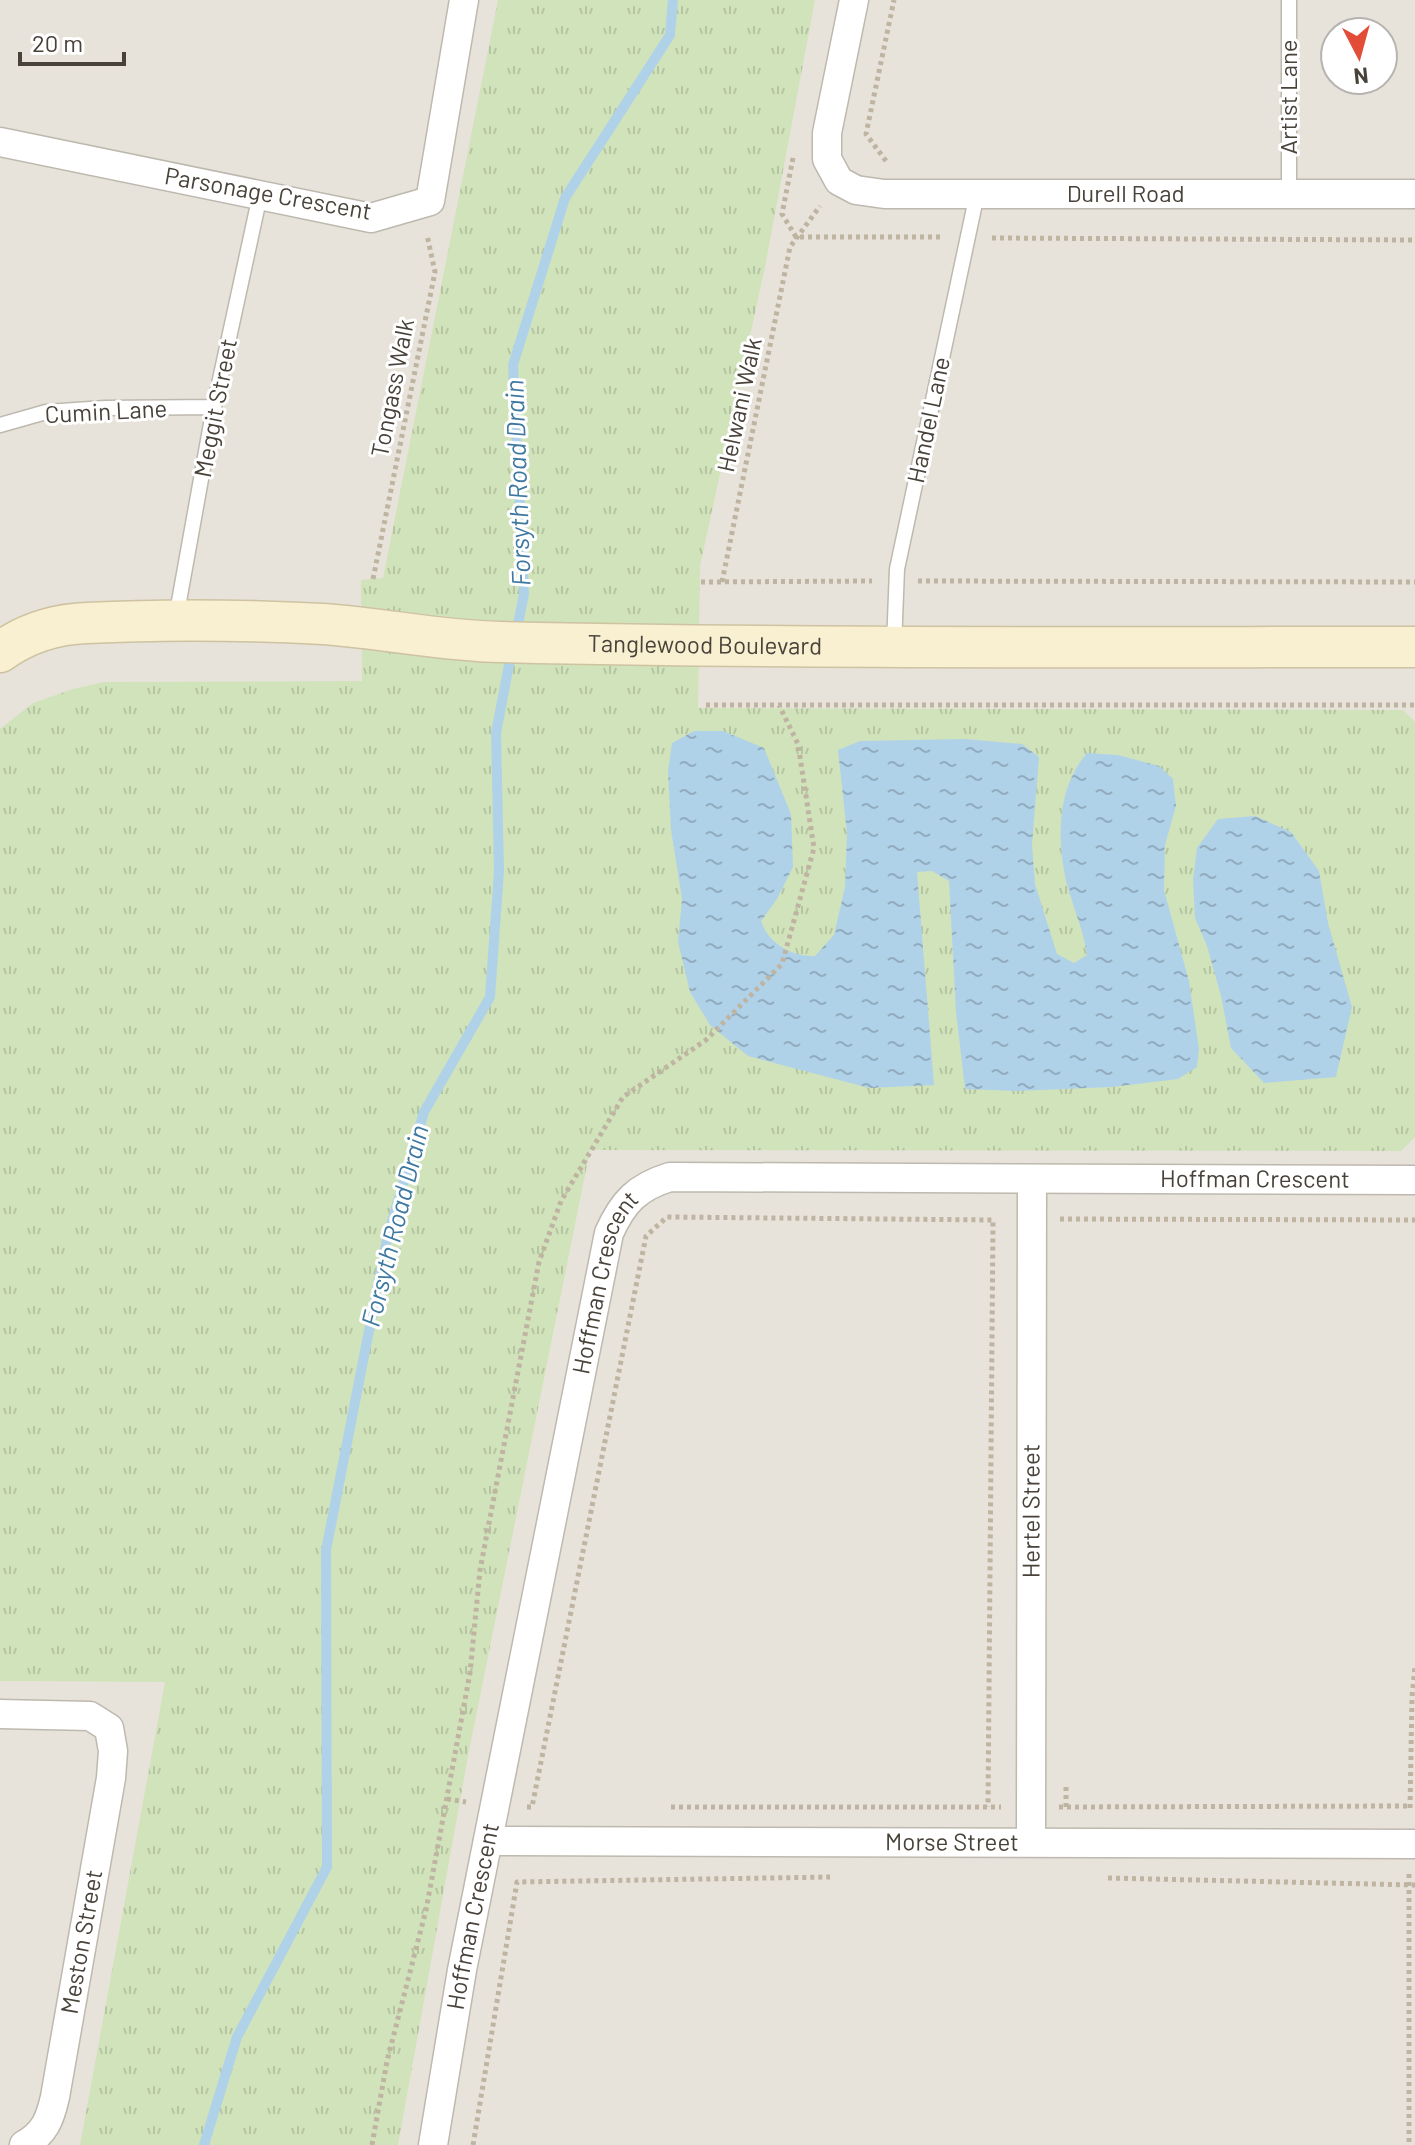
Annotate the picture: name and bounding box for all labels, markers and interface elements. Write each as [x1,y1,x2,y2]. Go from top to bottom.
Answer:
scale bar [20,16,124,66]
north arrow [1319,16,1399,96]
text: 20 m [32,28,83,57]
street label: Artist Lane [1273,39,1302,155]
text: N [1353,63,1370,91]
street label: Parsonage Crescent [163,160,374,225]
street label: Durell Road [1067,178,1185,207]
street label: Tongass Walk [364,316,419,459]
street label: Helwani Walk [710,335,767,475]
street label: Meggit Street [187,336,242,480]
street label: Handel Lane [900,354,955,486]
water label: Forsyth Road Drain [497,379,536,587]
street label: Cumin Lane [44,393,168,428]
street label: Tanglewood Boulevard [587,628,822,660]
water label: Forsyth Road Drain [353,1122,434,1330]
street label: Hoffman Crescent [1160,1163,1350,1193]
street label: Hoffman Crescent [565,1184,644,1377]
street label: Hertel Street [1015,1444,1045,1578]
street label: Hoffman Crescent [440,1820,504,2012]
street label: Morse Street [885,1826,1019,1856]
street label: Meston Street [54,1867,107,2016]

